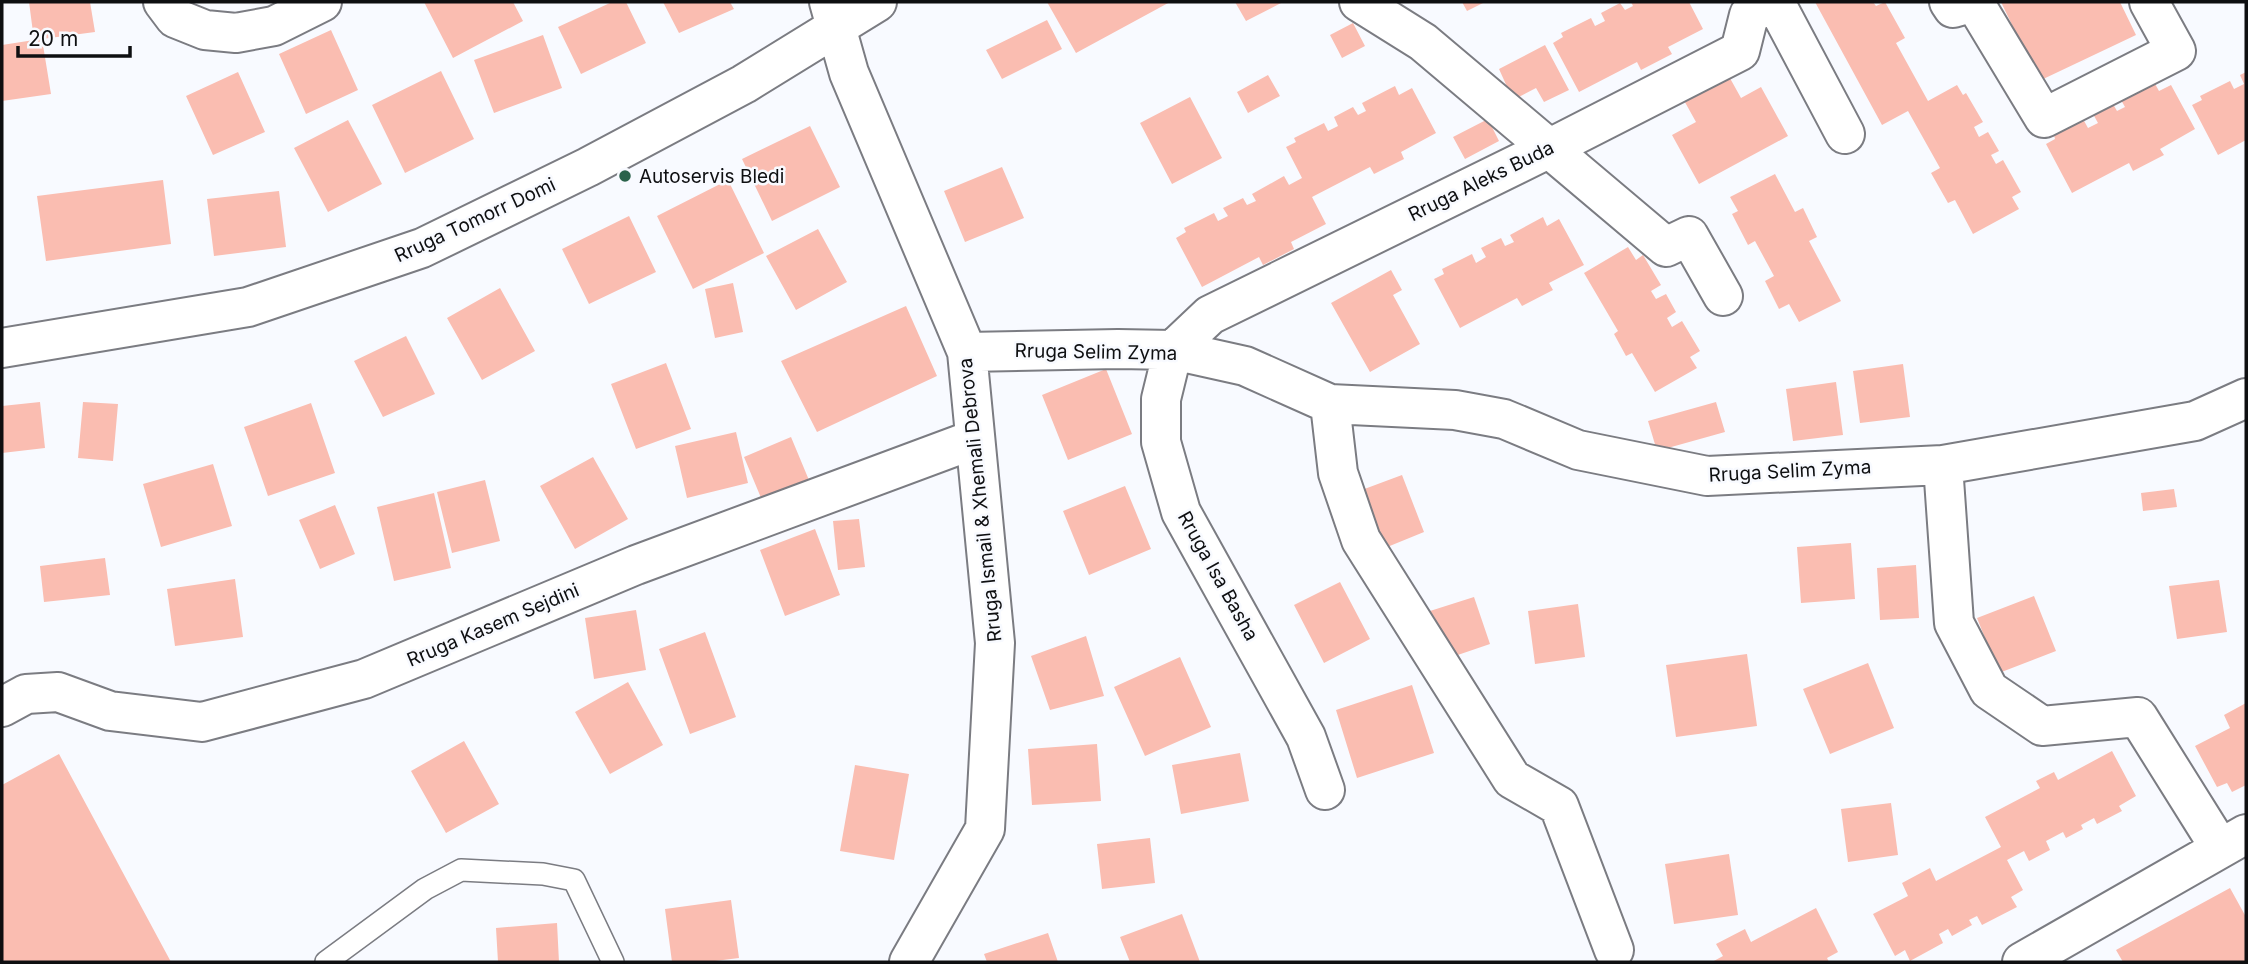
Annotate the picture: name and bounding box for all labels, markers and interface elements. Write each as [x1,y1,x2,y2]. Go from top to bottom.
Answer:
scale bar [18,14,130,58]
text: 20 m [28,26,78,51]
street label: Rruga Aleks Buda [1405,136,1557,226]
place label: Autoservis Bledi [639,165,784,188]
marker: Autoservis Bledi [617,168,633,184]
street label: Rruga Tomorr Domi [391,173,559,267]
street label: Rruga Selim Zyma [1014,339,1178,365]
street label: Rruga Ismail & Xhemali Debrova [954,357,1006,643]
street label: Rruga Selim Zyma [1708,455,1872,487]
street label: Rruga Isa Basha [1173,507,1263,645]
street label: Rruga Kasem Sejdini [403,578,583,672]

